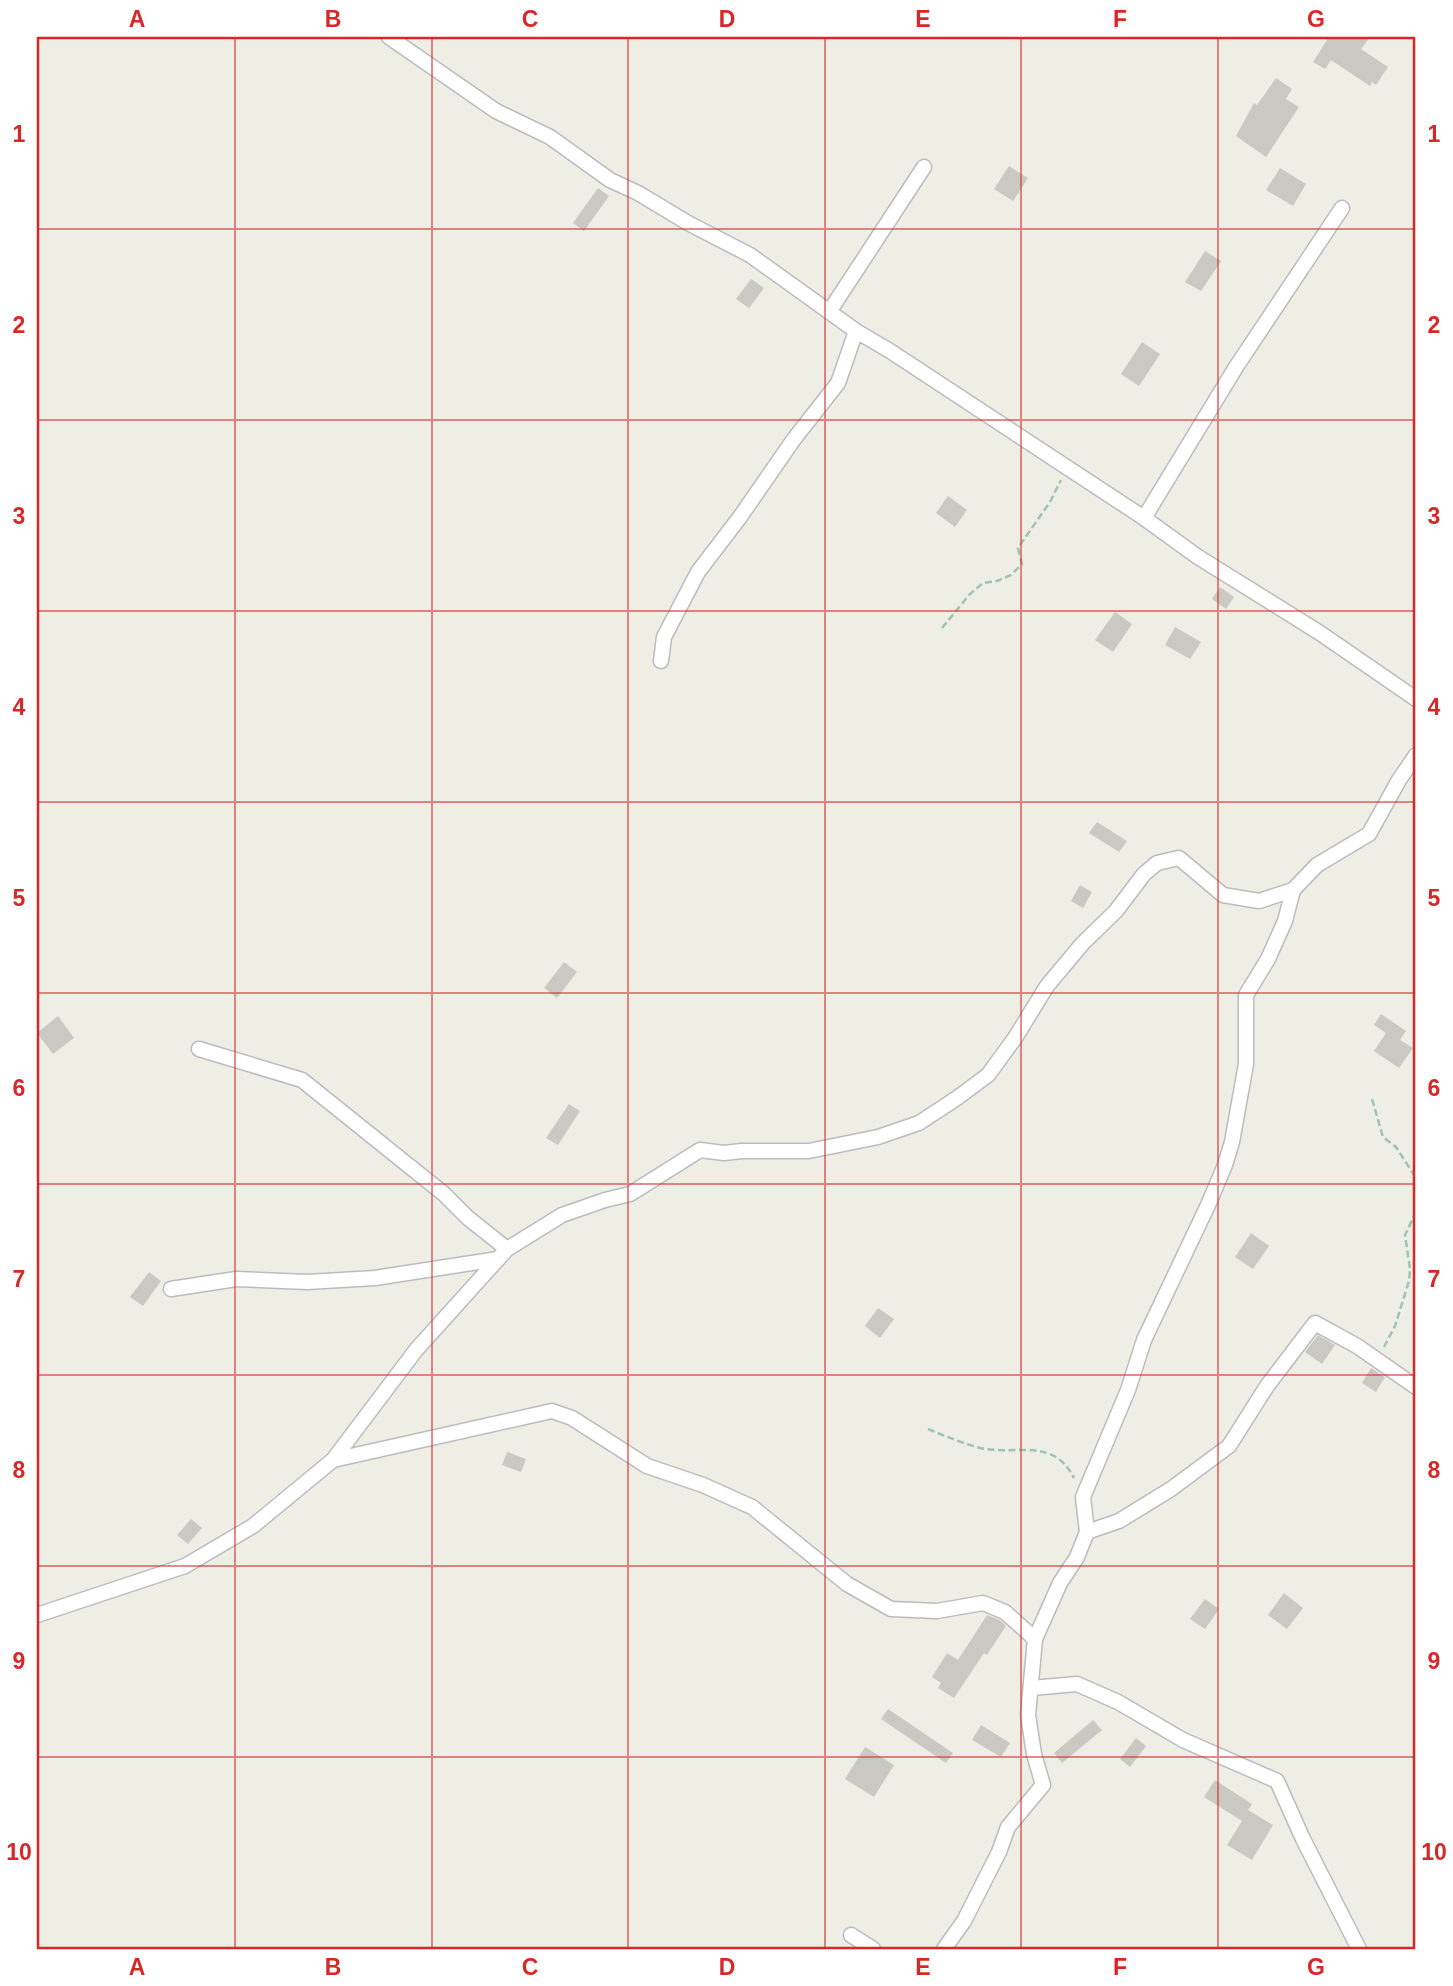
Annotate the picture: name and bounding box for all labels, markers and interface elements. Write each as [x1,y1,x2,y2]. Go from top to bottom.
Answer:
text: A [129,6,145,32]
text: B [325,6,341,32]
text: C [522,6,538,32]
text: D [719,6,735,32]
text: E [915,6,931,32]
text: F [1113,6,1127,32]
text: G [1307,6,1325,32]
text: 1 [13,121,26,147]
text: 1 [1428,121,1441,147]
text: 2 [13,312,25,338]
text: 2 [1428,312,1440,338]
text: 3 [13,503,25,529]
text: 3 [1428,503,1440,529]
text: 4 [13,694,26,720]
text: 4 [1428,694,1441,720]
text: 5 [13,885,26,911]
text: 5 [1428,885,1441,911]
text: 6 [13,1075,25,1101]
text: 6 [1428,1075,1440,1101]
text: 7 [13,1266,25,1292]
text: 7 [1428,1266,1440,1292]
text: 8 [13,1457,26,1483]
text: 8 [1428,1457,1441,1483]
text: 9 [13,1648,25,1674]
text: 9 [1428,1648,1440,1674]
text: 10 [6,1839,32,1865]
text: 10 [1421,1839,1447,1865]
text: A [129,1954,145,1980]
text: B [325,1954,341,1980]
text: C [522,1954,538,1980]
text: D [719,1954,735,1980]
text: E [915,1954,931,1980]
text: F [1113,1954,1127,1980]
text: G [1307,1954,1325,1980]

